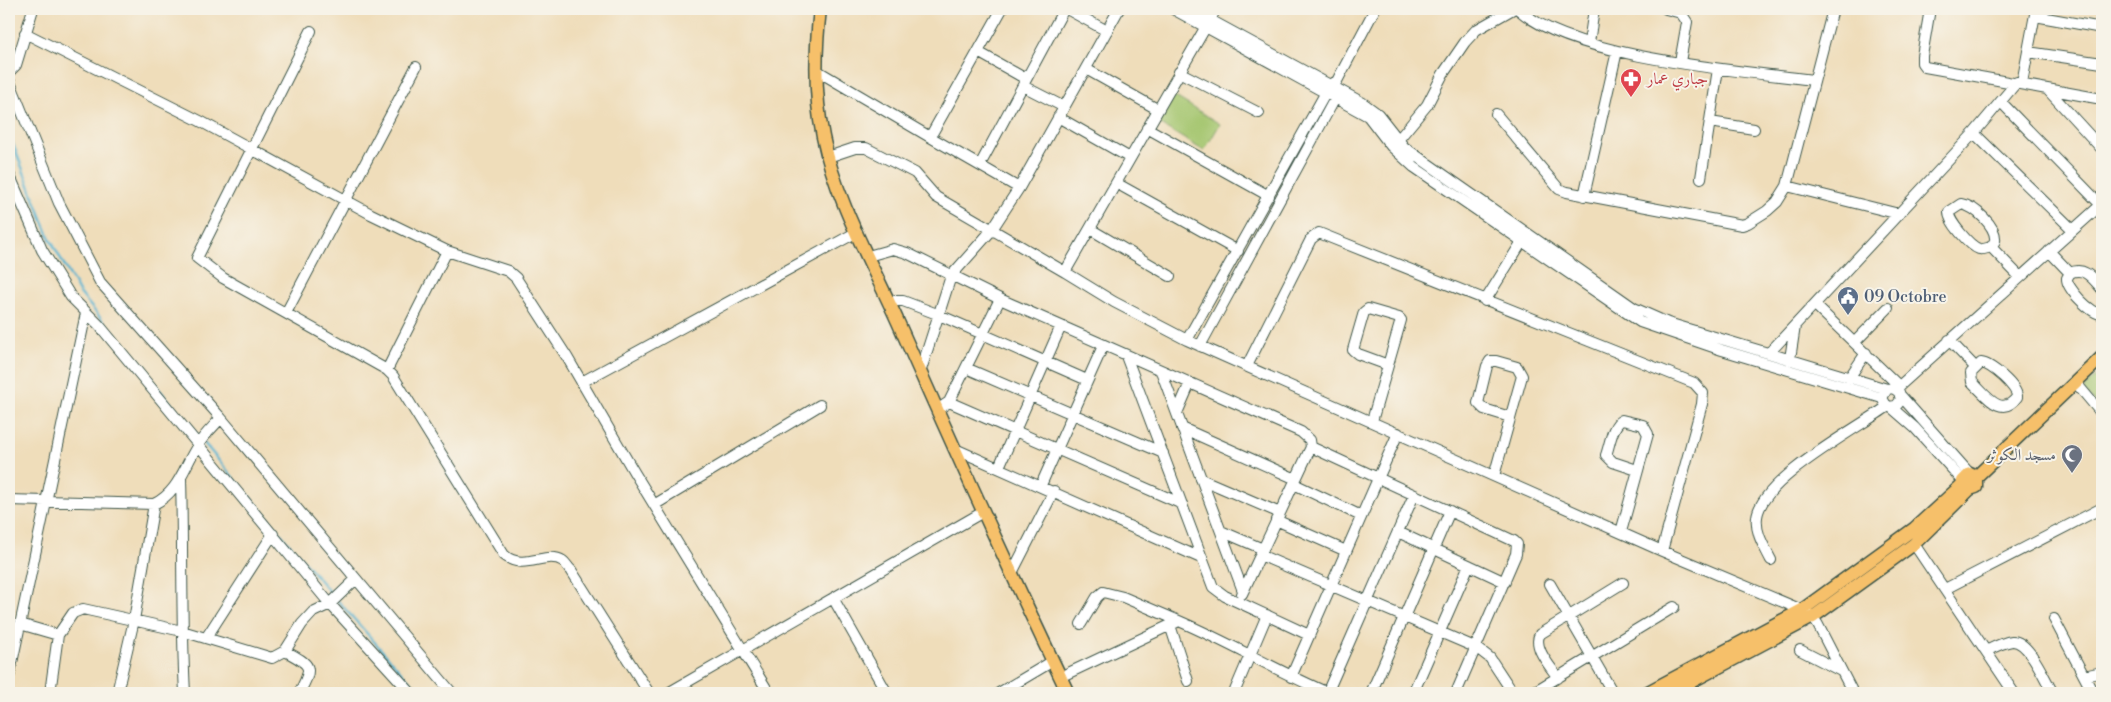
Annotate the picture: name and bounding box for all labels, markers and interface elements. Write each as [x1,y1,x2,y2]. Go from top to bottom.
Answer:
pharmacy icon: جباري عمار [1619,67,1643,98]
place label: جباري عمار [1645,69,1708,91]
public building icon: 09 Octobre [1836,285,1860,316]
place label: 09 Octobre [1864,287,1947,307]
mosque icon: مسجد الكوثر [2060,443,2084,474]
place label: مسجد الكوثر [1985,445,2056,465]

